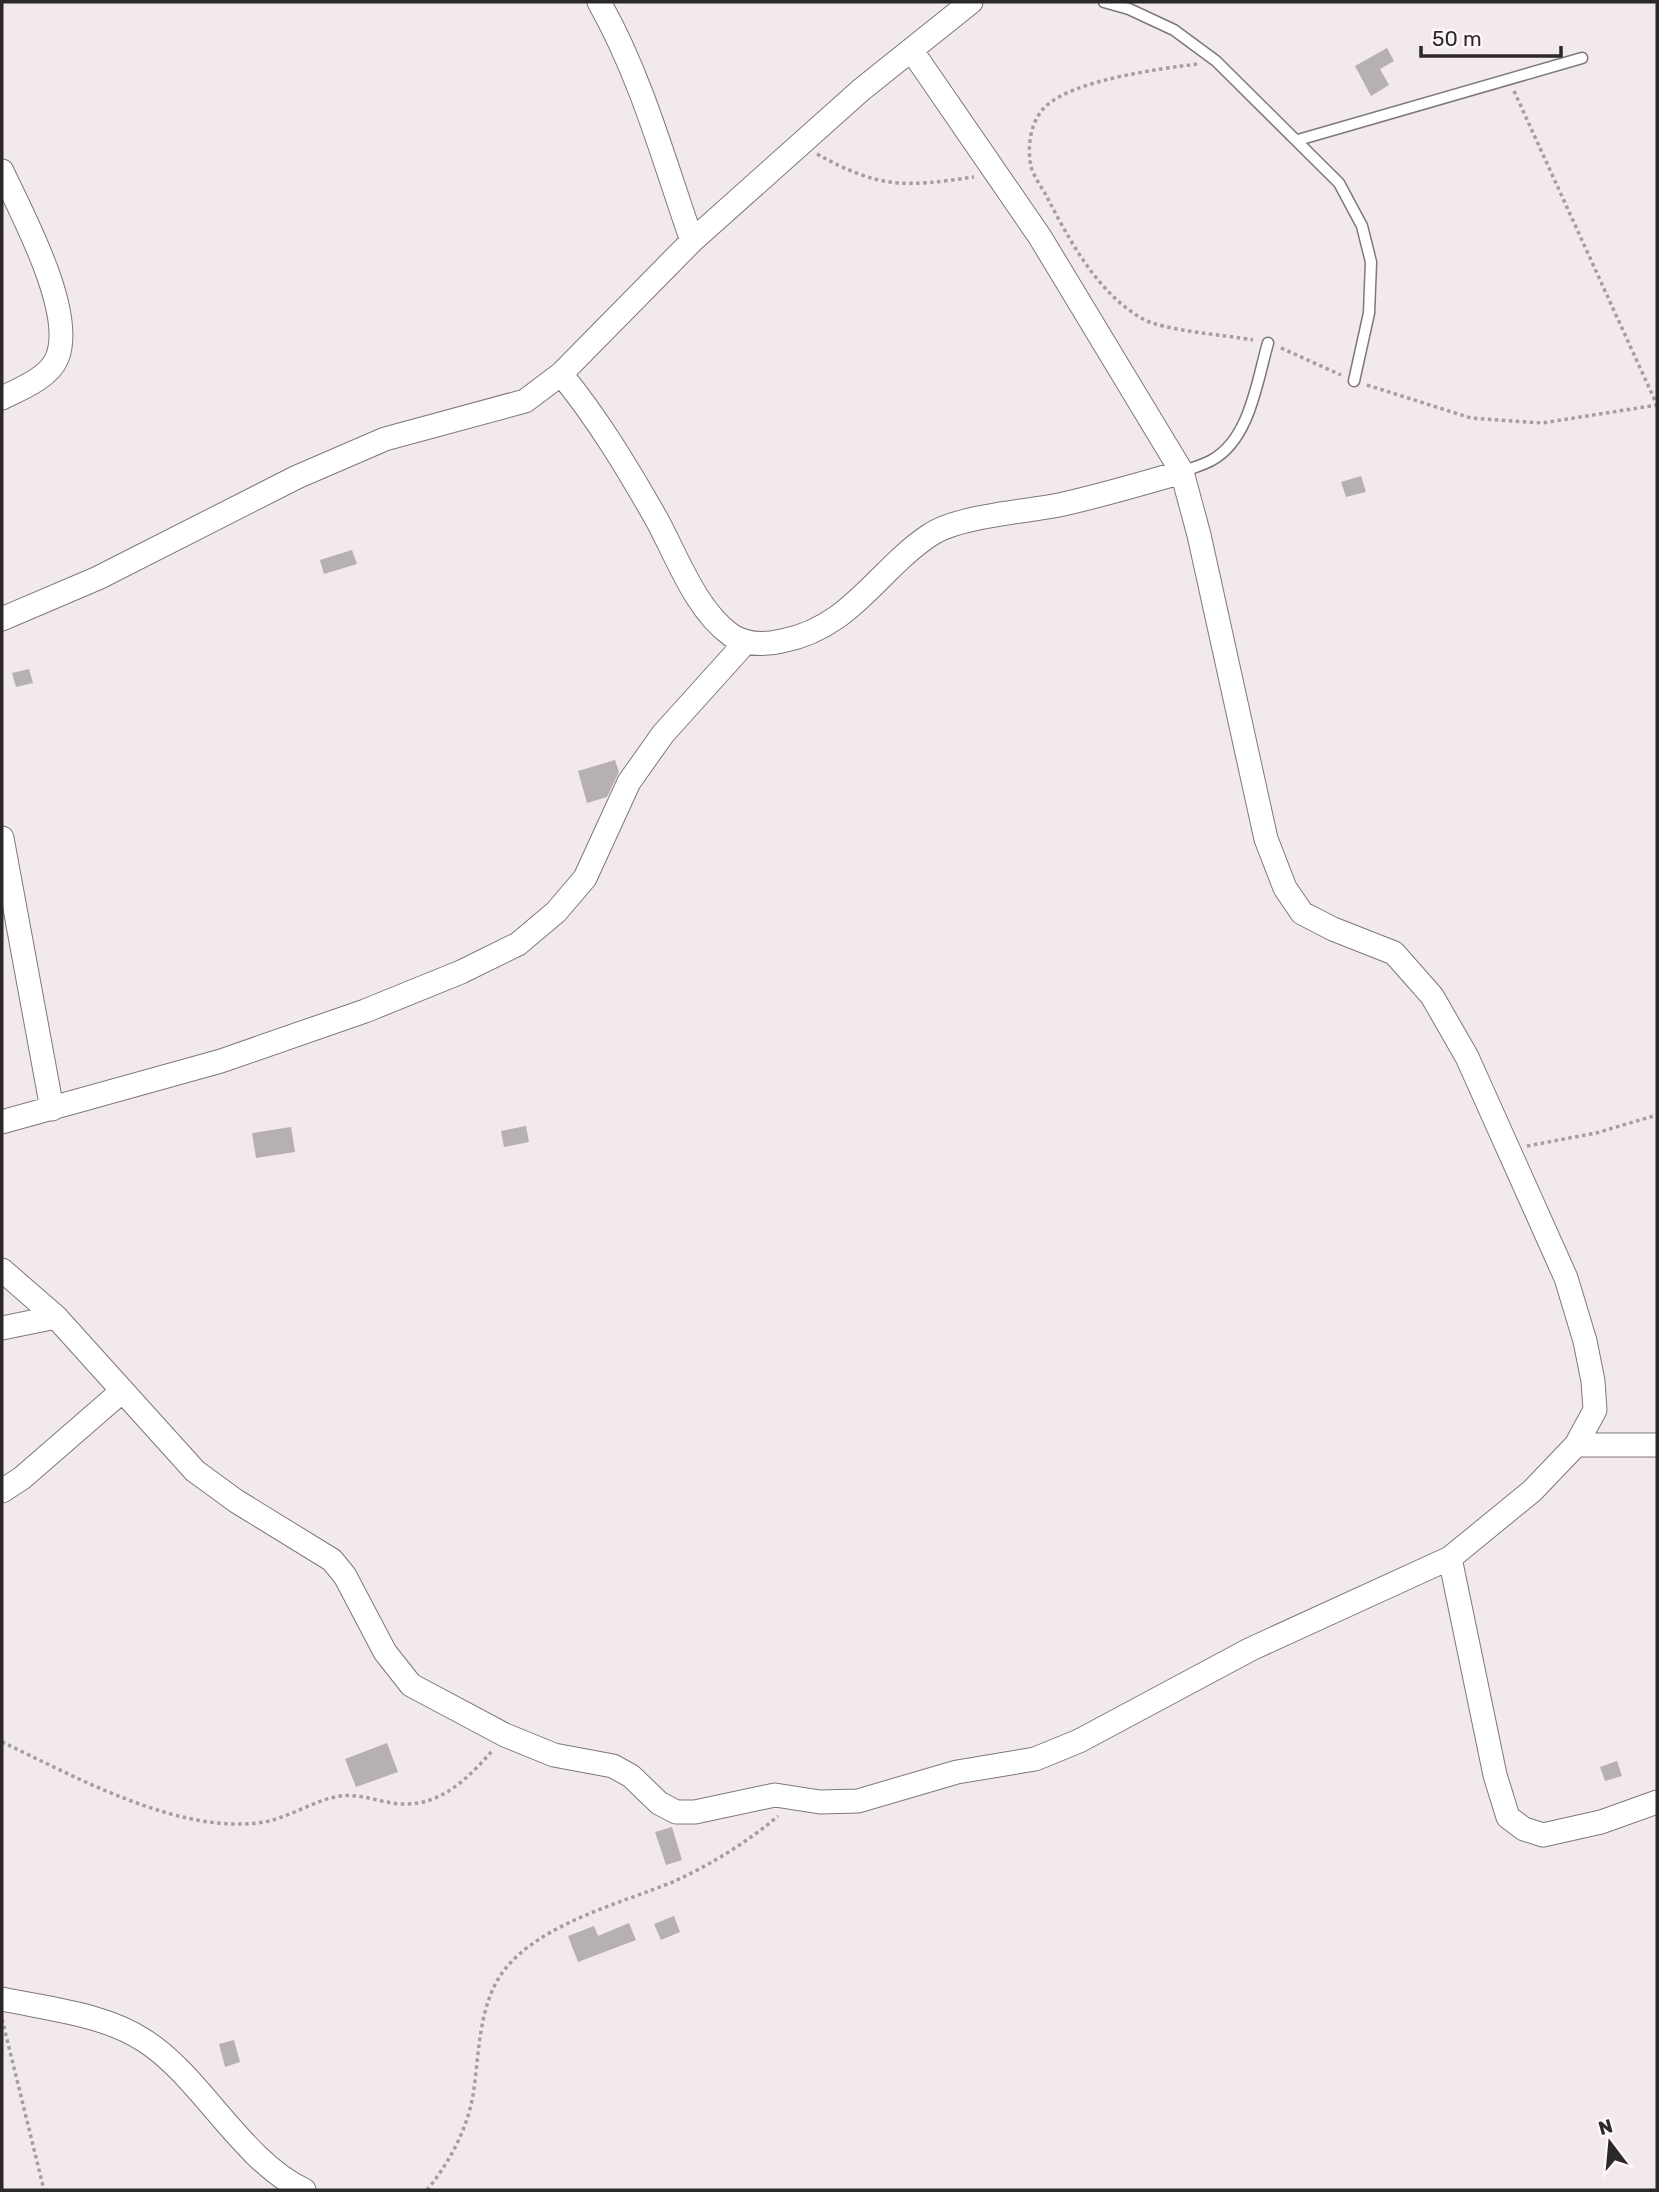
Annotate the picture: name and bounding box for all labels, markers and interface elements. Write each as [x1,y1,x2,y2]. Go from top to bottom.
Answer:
scale bar [1421,14,1561,58]
text: 50 m [1432,26,1482,51]
north arrow [1575,2108,1645,2178]
text: N [1596,2114,1615,2140]

